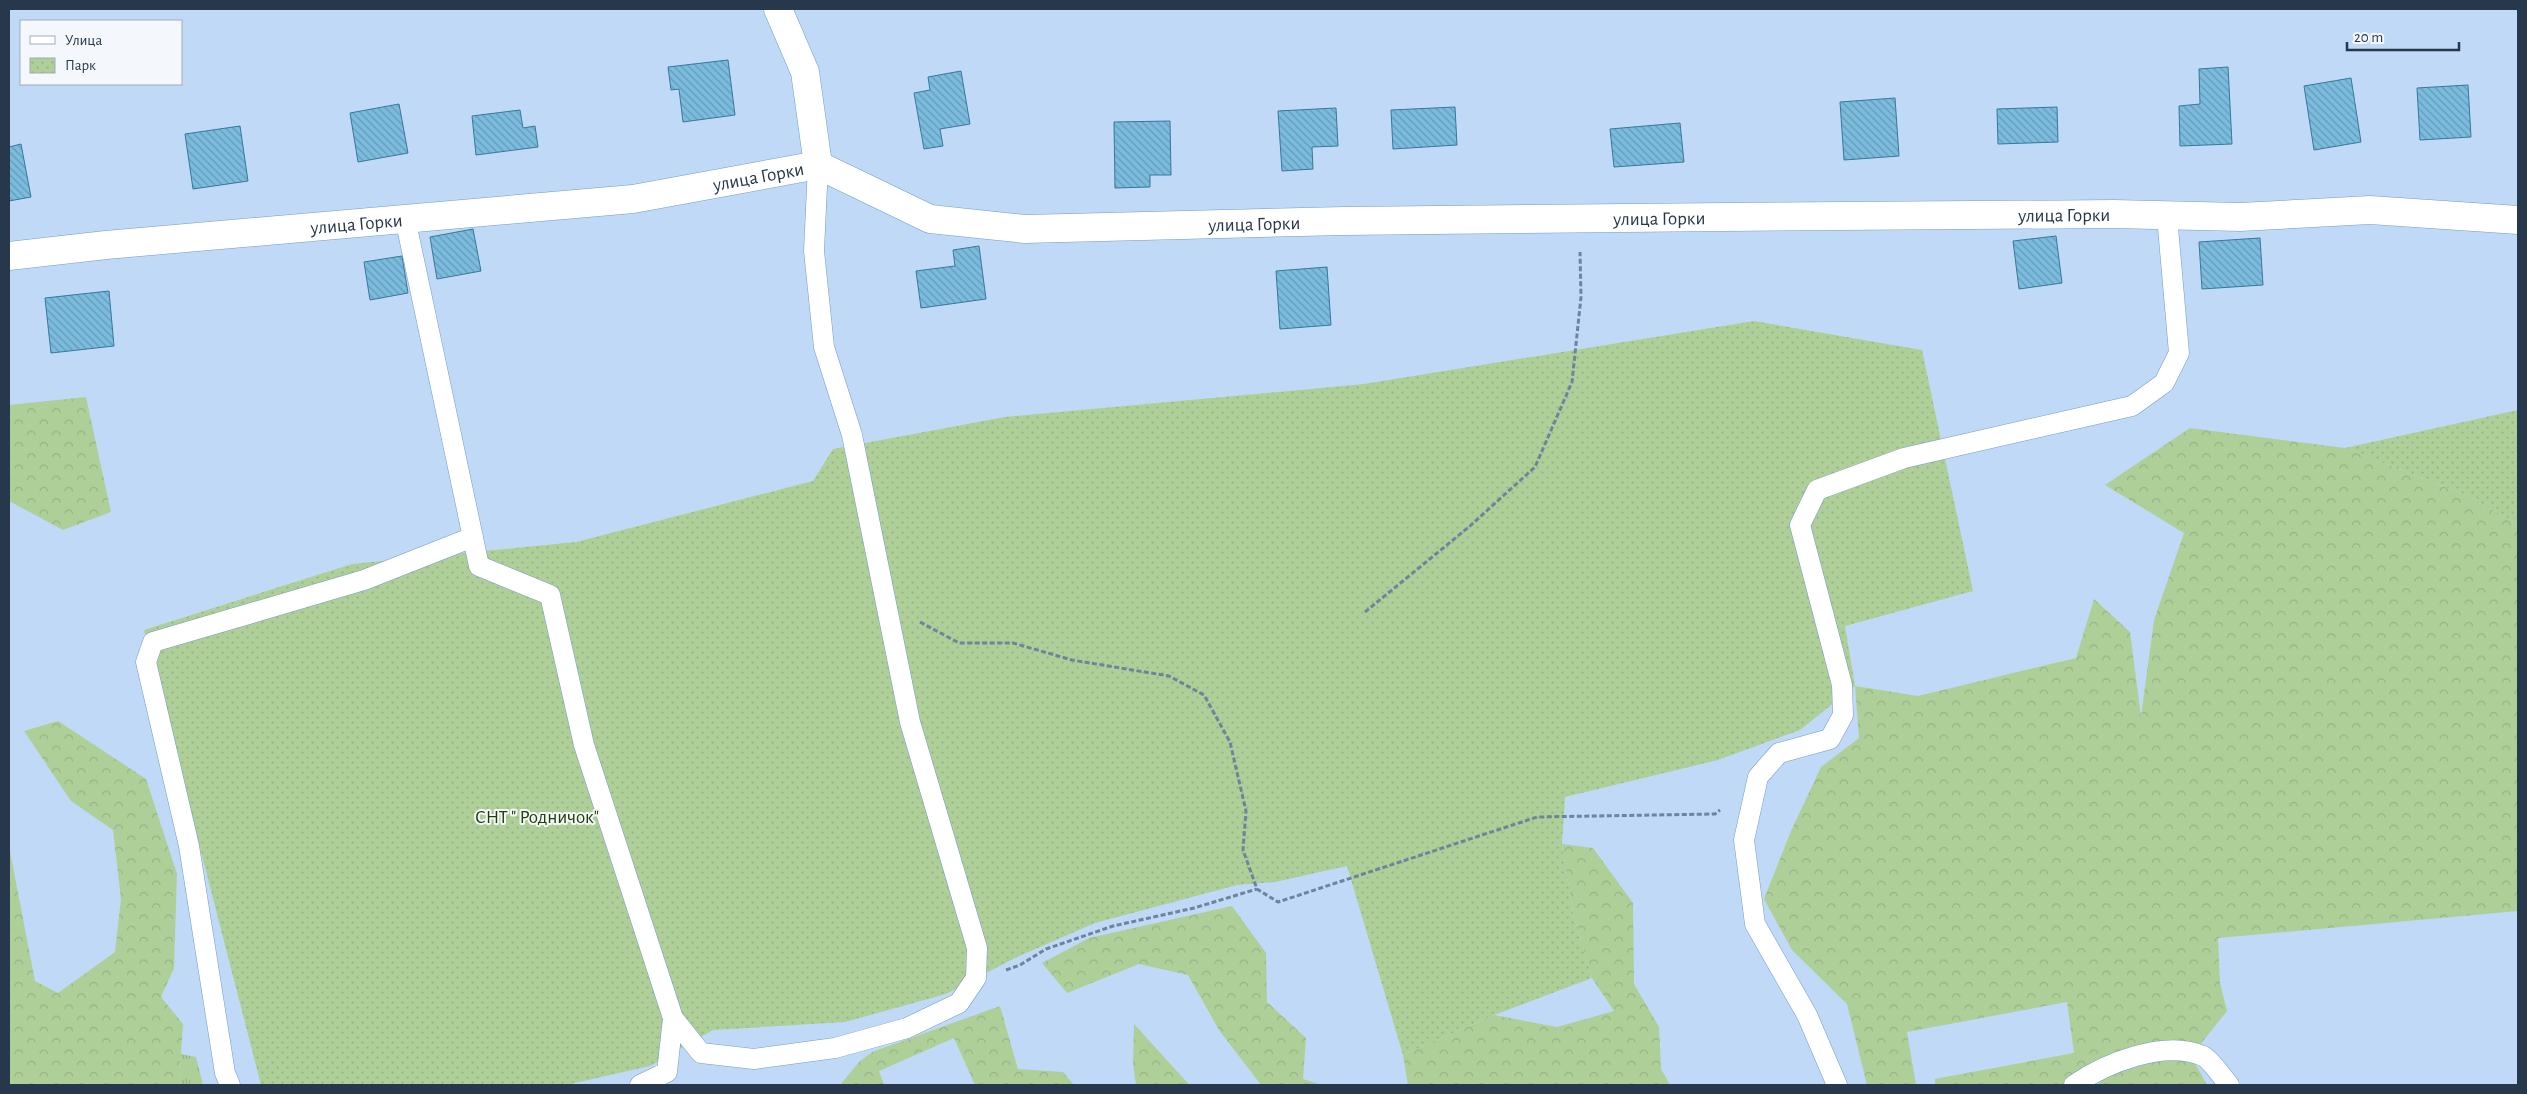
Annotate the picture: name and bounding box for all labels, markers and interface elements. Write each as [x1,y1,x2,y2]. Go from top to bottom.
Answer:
legend [20,20,182,85]
scale bar [2347,20,2460,52]
text: 20 m [2354,30,2383,45]
text: Улица [65,33,102,48]
text: Парк [65,58,96,73]
street label: улица Горки [710,160,806,195]
street label: улица Горки [2017,206,2110,226]
street label: улица Горки [1612,209,1706,229]
street label: улица Горки [309,211,403,238]
street label: улица Горки [1207,214,1301,235]
park label: СНТ " Родничок" [475,808,599,827]

